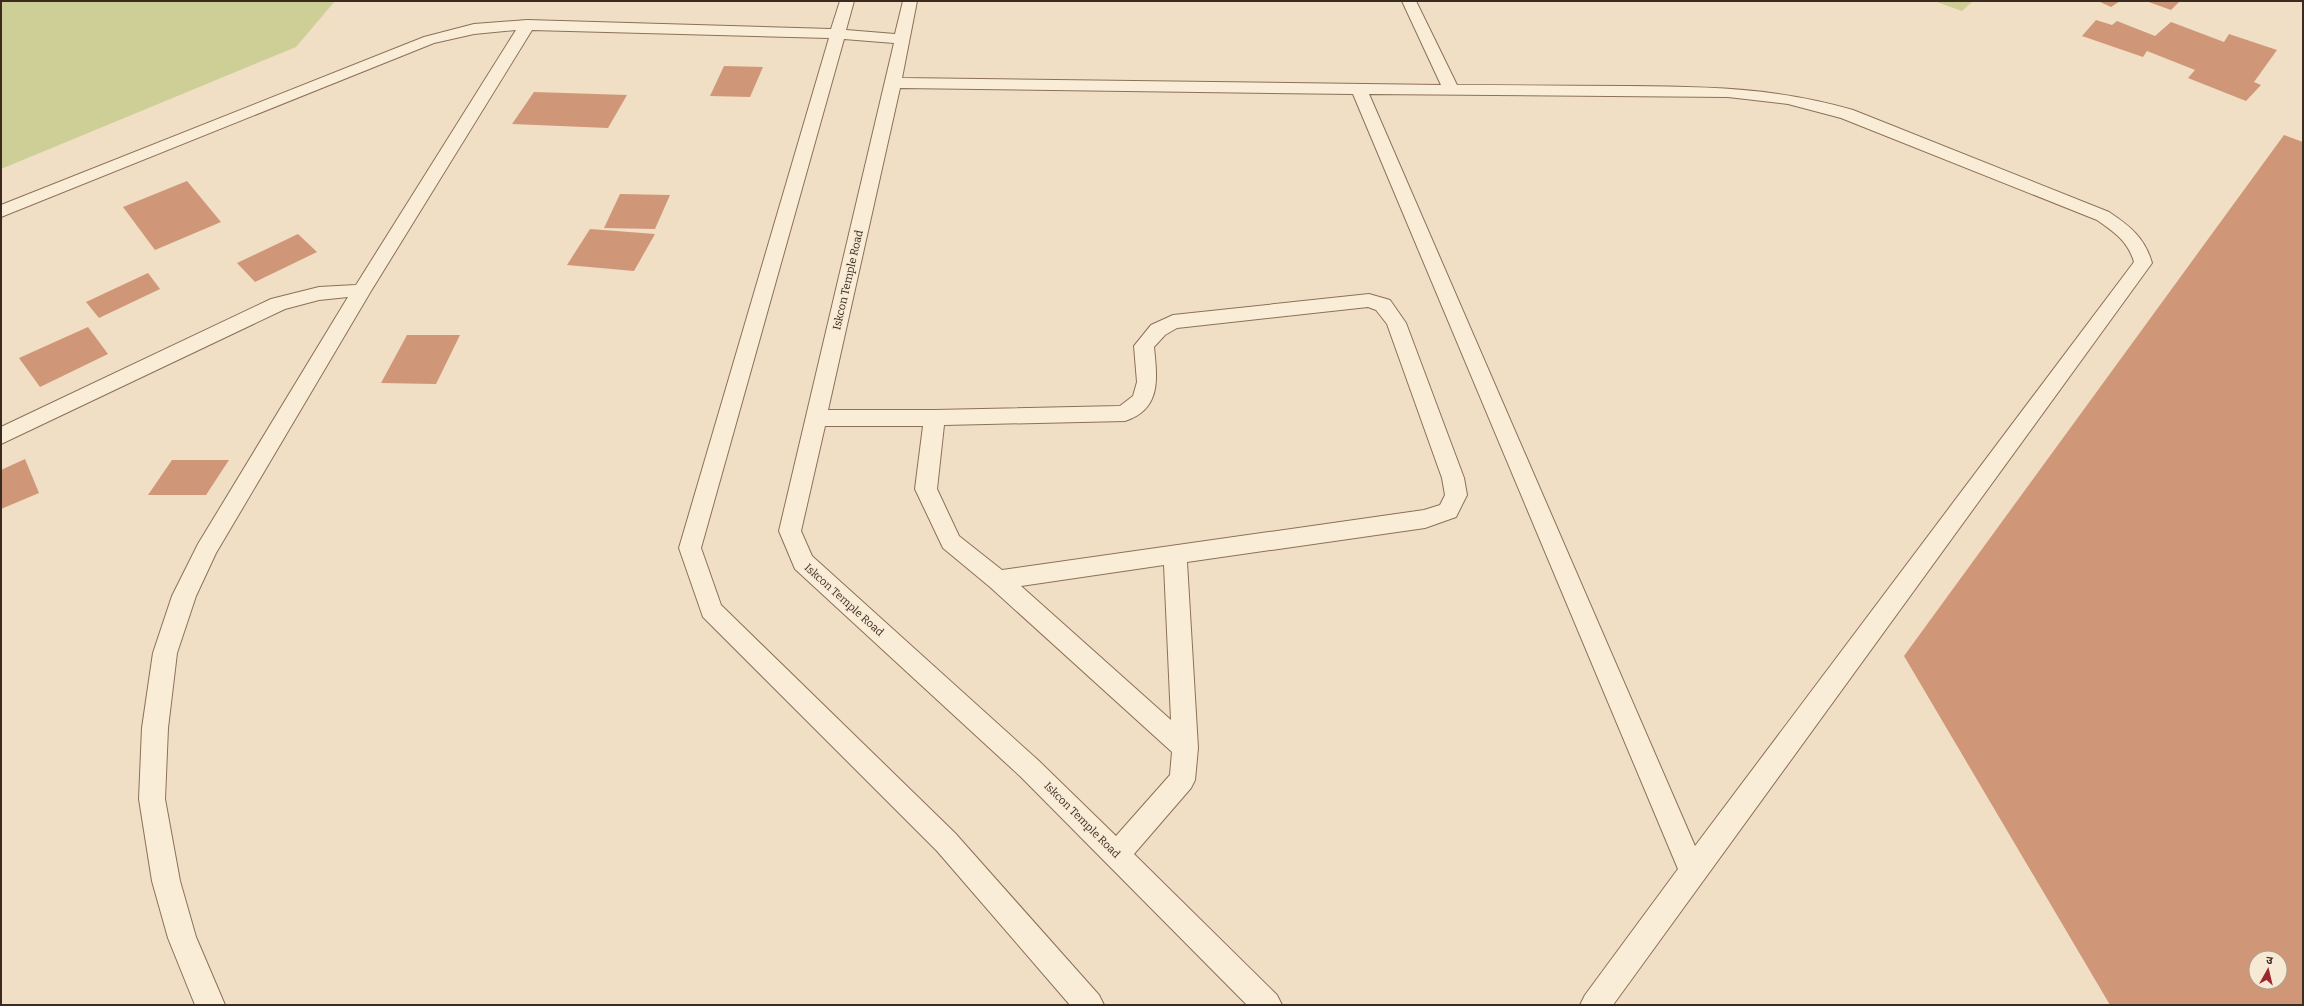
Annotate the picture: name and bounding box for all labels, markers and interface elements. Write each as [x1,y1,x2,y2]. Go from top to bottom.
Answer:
street label: Iskcon Temple Road [830,228,866,331]
street label: Iskcon Temple Road [802,561,887,639]
street label: Iskcon Temple Road [1041,779,1123,861]
north arrow [2248,950,2288,990]
text: उ [2265,954,2274,968]

